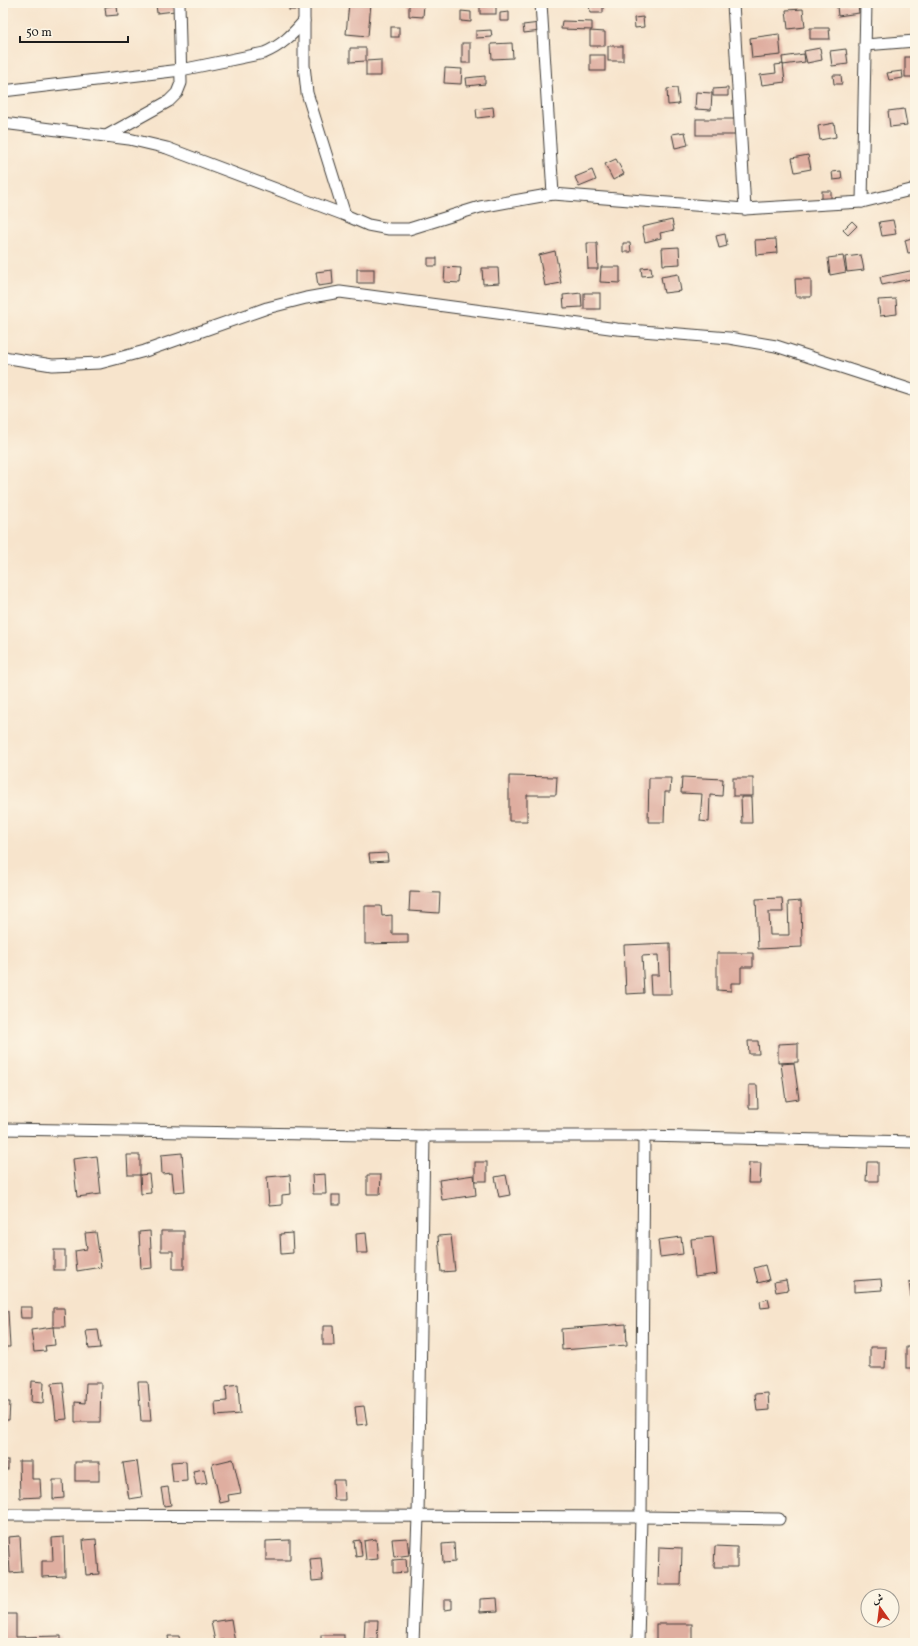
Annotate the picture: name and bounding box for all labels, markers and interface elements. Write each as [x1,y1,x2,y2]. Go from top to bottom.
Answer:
scale bar [20,18,128,44]
text: 50 m [26,25,52,41]
north arrow [860,1588,900,1628]
text: ش [871,1591,885,1608]

